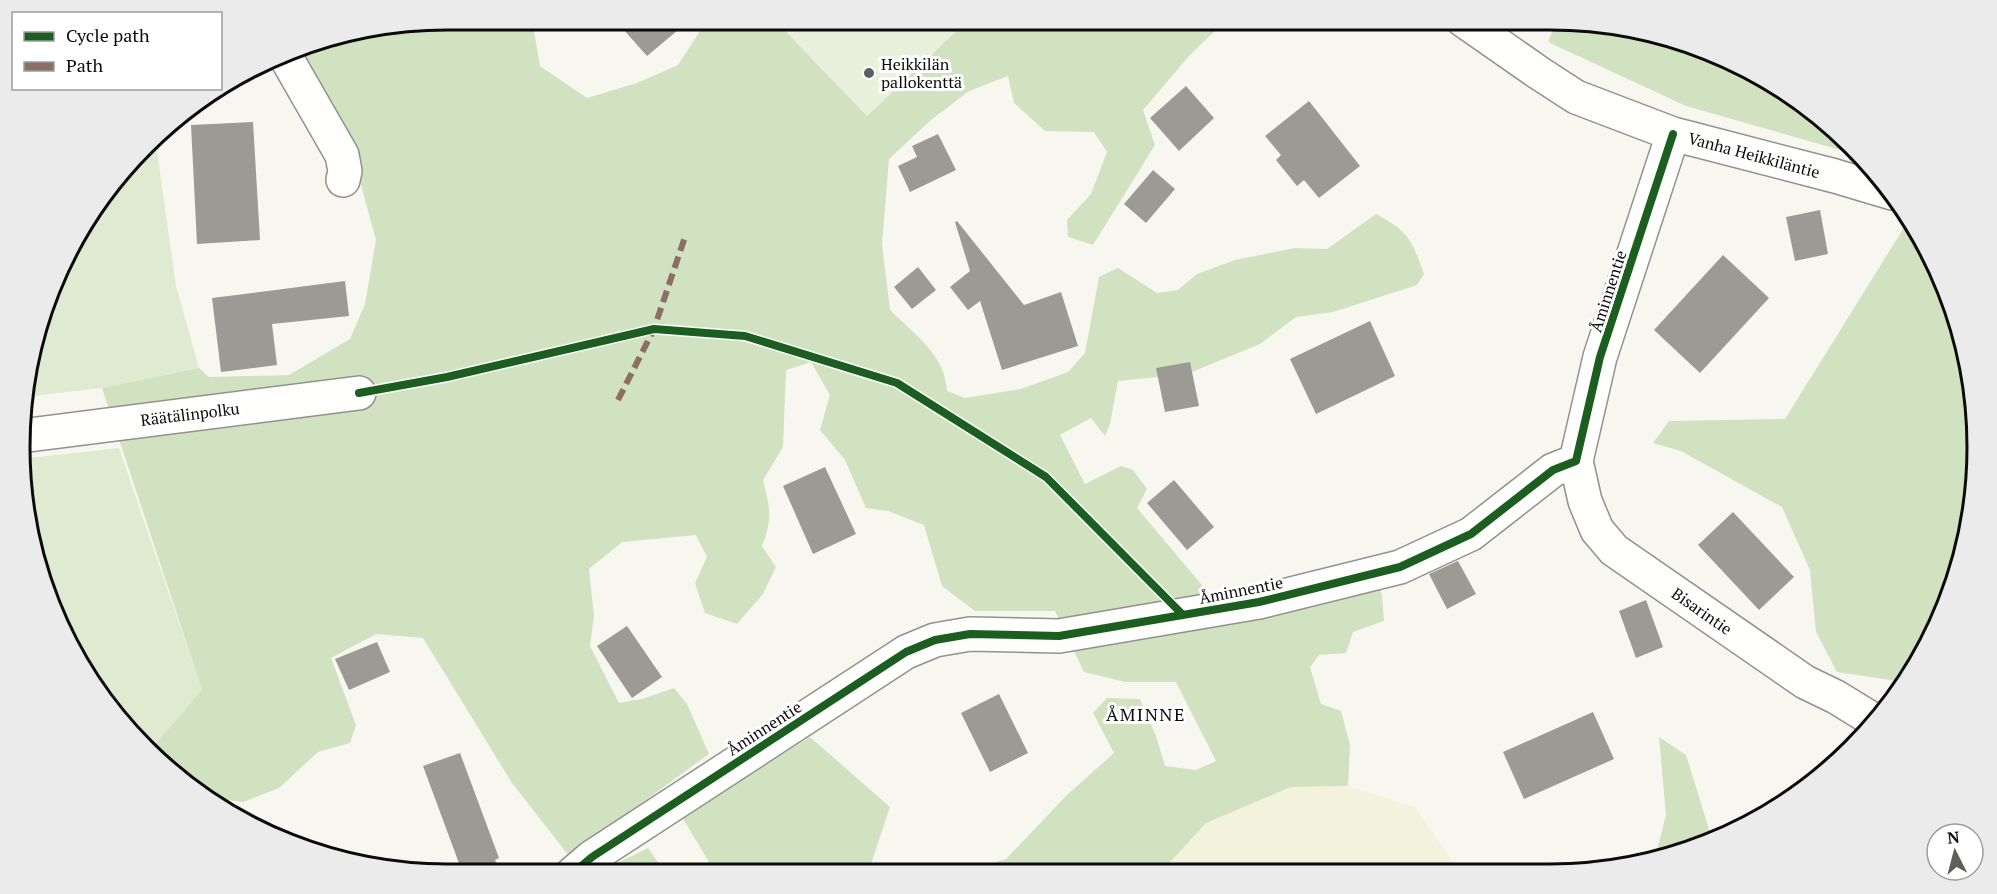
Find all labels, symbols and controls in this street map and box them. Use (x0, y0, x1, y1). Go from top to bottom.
legend (12, 12, 222, 90)
text: Cycle path (66, 23, 150, 47)
text: Path (66, 53, 103, 77)
place label: Heikkilän pallokenttä (881, 53, 962, 93)
marker: Heikkilän pallokenttä (862, 66, 876, 80)
street label: Vanha Heikkiläntie (1686, 127, 1822, 183)
street label: Åminnentie (1584, 247, 1632, 335)
street label: Räätälinpolku (139, 397, 241, 431)
street label: Åminnentie (1197, 571, 1285, 609)
street label: Bisarintie (1667, 582, 1737, 640)
street label: Åminnentie (722, 696, 806, 760)
district label: ÅMINNE (1106, 702, 1186, 726)
north arrow (1925, 822, 1985, 882)
text: N (1946, 826, 1961, 849)

